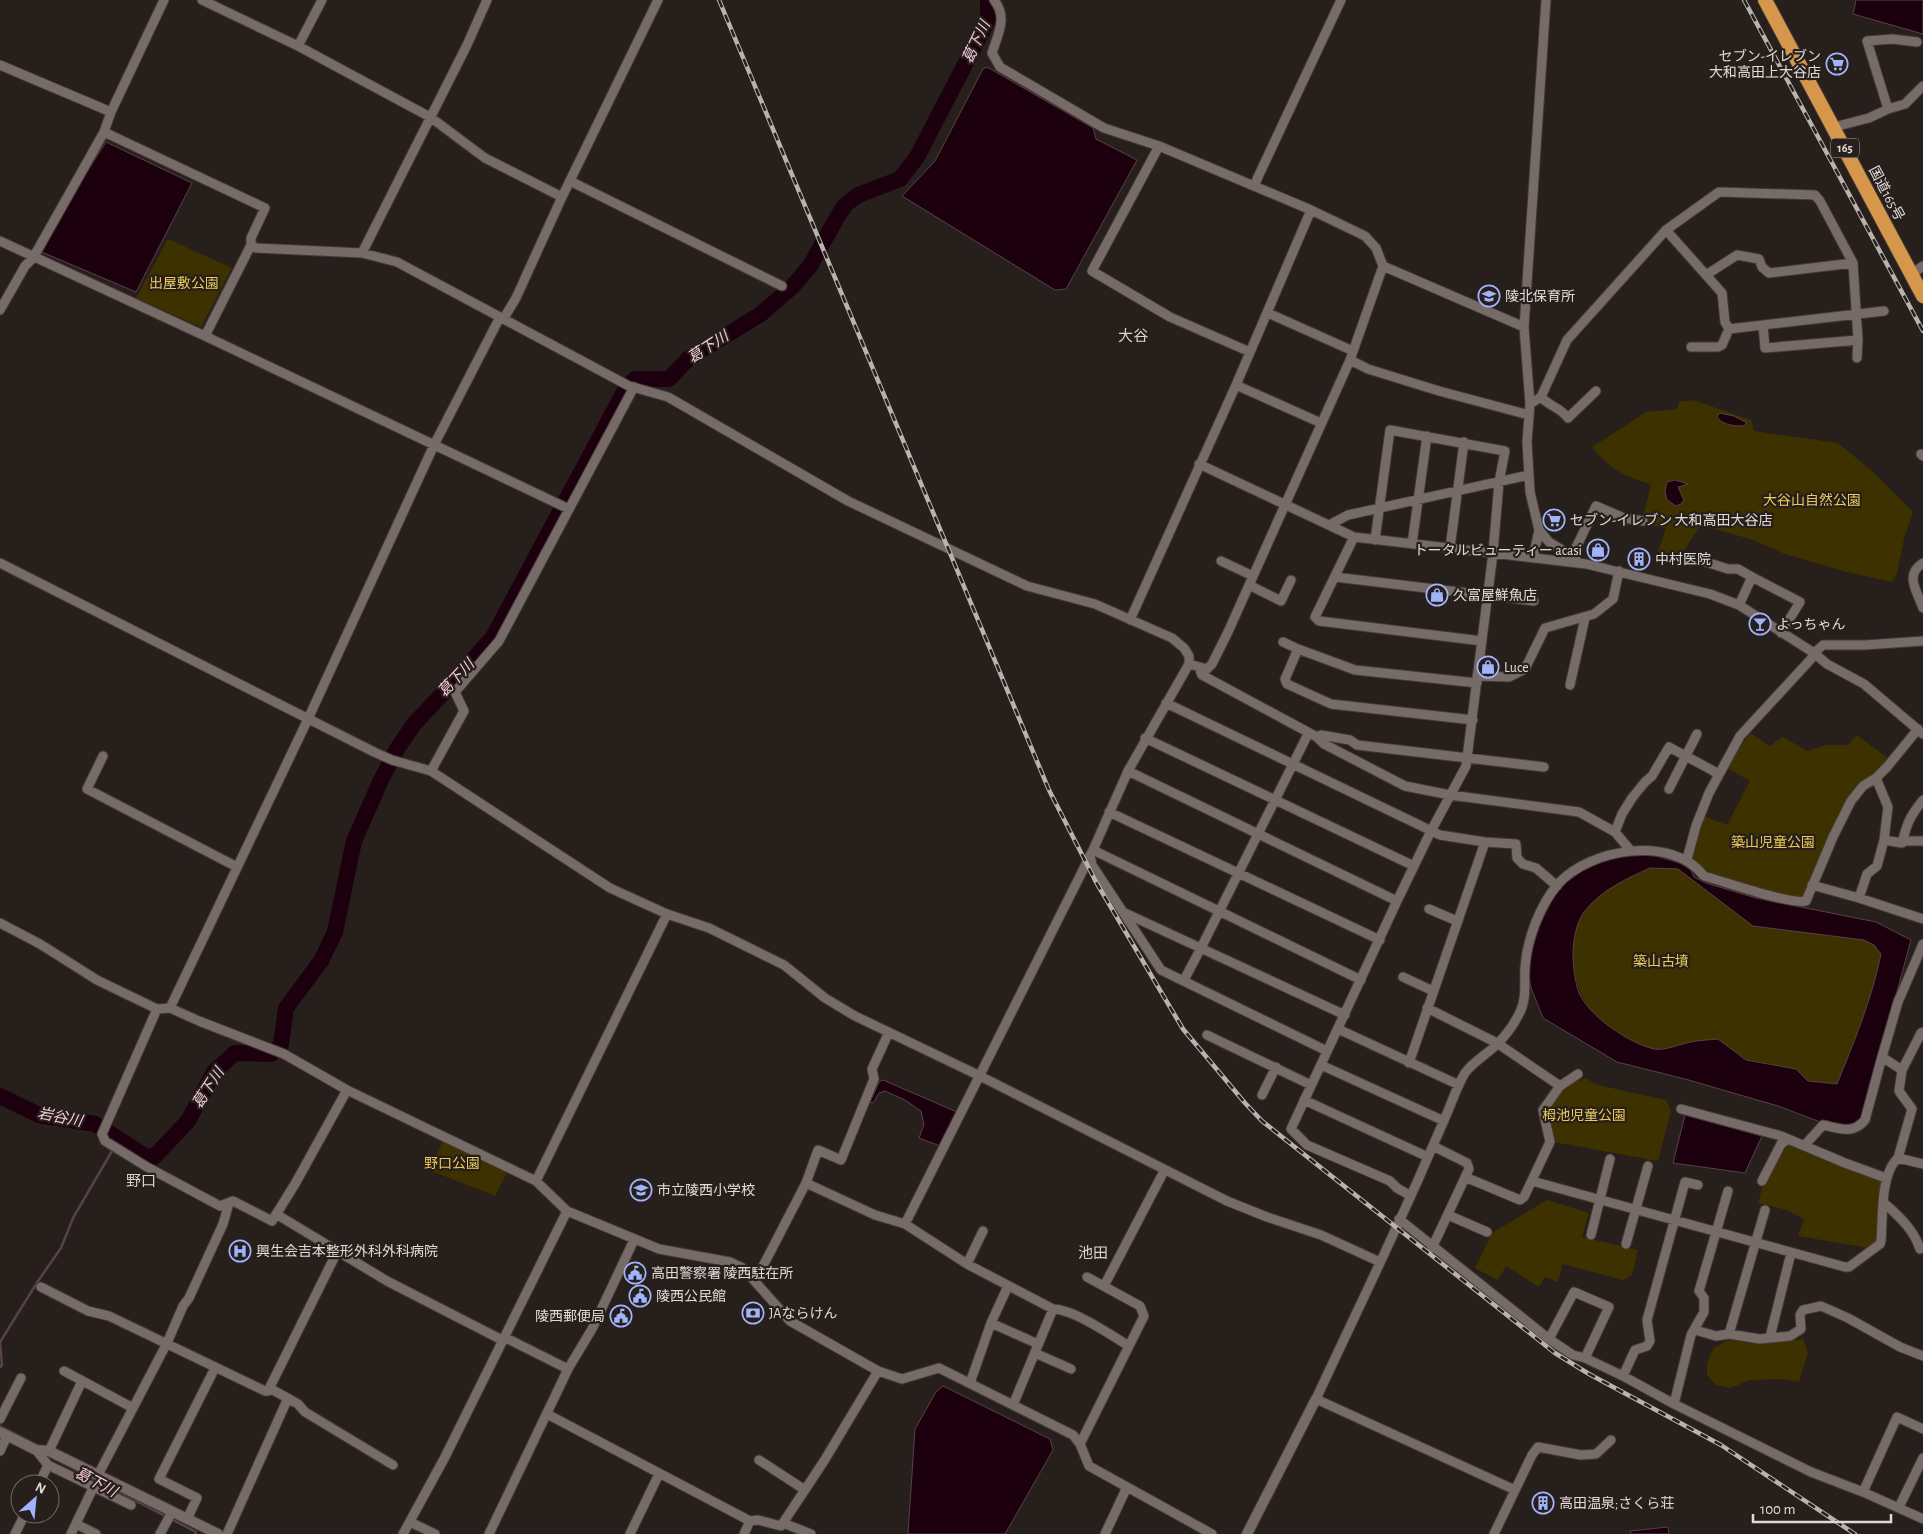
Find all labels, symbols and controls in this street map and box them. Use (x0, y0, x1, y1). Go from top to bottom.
water label: 葛下川 (959, 16, 994, 66)
place label: セブン-イレブン 大和高田上大谷店 (1709, 48, 1821, 80)
supermarket icon: セブン-イレブン 大和高田上大谷店 (1825, 52, 1849, 76)
road number: 165 (1831, 138, 1859, 158)
street label: 国道165号 (1866, 164, 1907, 223)
park label: 出屋敷公園 (149, 275, 219, 291)
school or university icon: 陵北保育所 (1477, 284, 1501, 308)
place label: 陵北保育所 (1505, 288, 1575, 304)
water label: 葛下川 (685, 327, 733, 366)
district label: 大谷 (1118, 328, 1148, 344)
park label: 大谷山自然公園 (1763, 492, 1861, 508)
supermarket icon: セブン-イレブン 大和高田大谷店 (1542, 508, 1566, 532)
place label: セブン-イレブン 大和高田大谷店 (1570, 512, 1773, 528)
shop icon: トータルビューティー acasi (1586, 538, 1610, 562)
place label: トータルビューティー acasi (1414, 543, 1582, 558)
building icon: 中村医院 (1627, 547, 1651, 571)
place label: 中村医院 (1655, 551, 1711, 567)
shop icon: 久富屋鮮魚店 (1425, 583, 1449, 607)
place label: 久富屋鮮魚店 (1453, 588, 1537, 603)
bar icon: よっちゃん (1748, 612, 1772, 636)
place label: よっちゃん (1776, 617, 1846, 632)
water label: 葛下川 (435, 655, 479, 700)
shop icon: Luce (1476, 655, 1500, 679)
place label: Luce (1504, 661, 1529, 675)
park label: 築山児童公園 (1731, 835, 1815, 850)
park label: 築山古墳 (1633, 954, 1689, 969)
water label: 葛下川 (189, 1063, 228, 1111)
water label: 岩谷川 (36, 1105, 86, 1130)
park label: 栂池児童公園 (1542, 1108, 1626, 1123)
park label: 野口公園 (424, 1156, 480, 1171)
district label: 野口 (126, 1173, 156, 1189)
school or university icon: 市立陵西小学校 (629, 1178, 653, 1202)
place label: 市立陵西小学校 (657, 1183, 755, 1198)
hospital icon: 興生会吉本整形外科外科病院 (228, 1239, 252, 1263)
place label: 興生会吉本整形外科外科病院 (256, 1243, 438, 1259)
district label: 池田 (1078, 1245, 1108, 1261)
public building icon: 高田警察署 陵西駐在所 (623, 1261, 647, 1285)
place label: 高田警察署 陵西駐在所 (651, 1266, 793, 1281)
public building icon: 陵西公民館 (628, 1284, 652, 1308)
place label: 陵西公民館 (656, 1289, 726, 1304)
bank icon: JAならけん (741, 1301, 765, 1325)
public building icon: 陵西郵便局 (609, 1304, 633, 1328)
place label: JAならけん (769, 1306, 837, 1321)
place label: 陵西郵便局 (535, 1309, 605, 1324)
water label: 葛下川 (72, 1464, 121, 1501)
north arrow (10, 1474, 60, 1524)
text: N (33, 1480, 48, 1497)
building icon: 高田温泉;さくら荘 (1531, 1491, 1555, 1515)
scale bar (1753, 1492, 1890, 1524)
place label: 高田温泉;さくら荘 (1559, 1495, 1674, 1511)
text: 100 m (1760, 1502, 1795, 1517)

